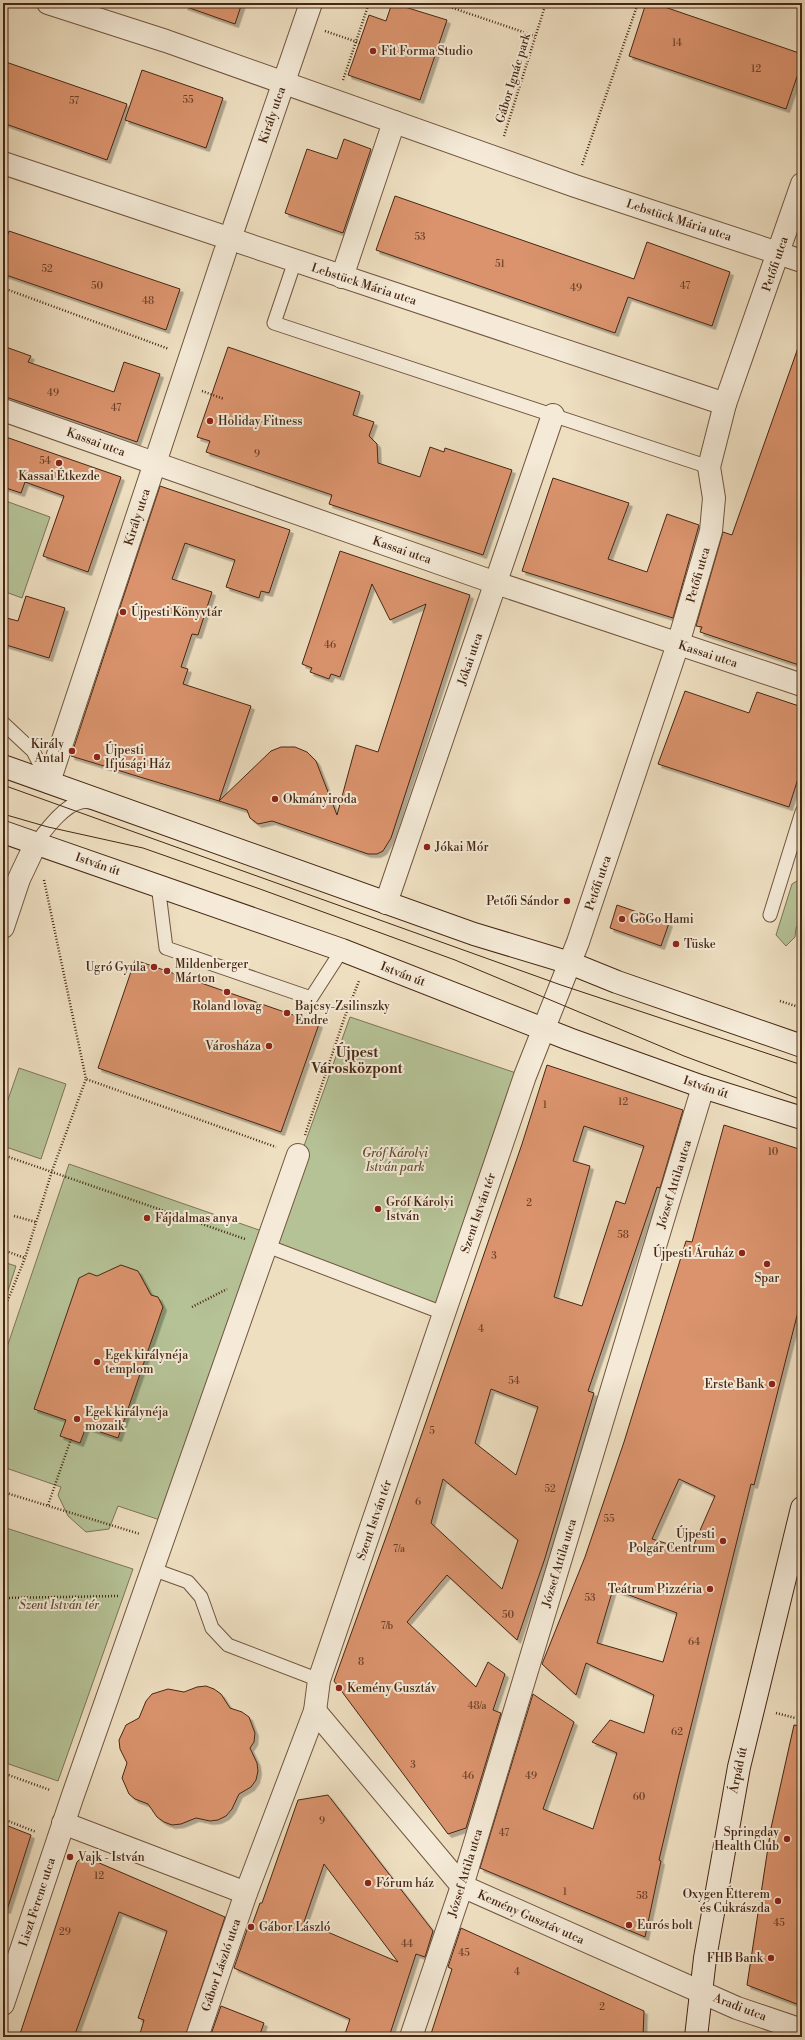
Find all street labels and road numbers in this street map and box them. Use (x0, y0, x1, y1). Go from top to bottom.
street label: Gábor Ignác park (493, 31, 534, 125)
street label: Király utca (256, 84, 289, 145)
street label: Lebstück Mária utca (624, 196, 734, 245)
street label: Petőfi utca (759, 234, 792, 294)
street label: Lebstück Mária utca (309, 260, 419, 309)
street label: Kassai utca (64, 425, 128, 460)
street label: Király utca (121, 486, 154, 547)
street label: Kassai utca (370, 533, 434, 568)
street label: Petőfi utca (683, 545, 714, 605)
street label: Jókai utca (454, 630, 487, 688)
street label: Kassai utca (676, 638, 740, 671)
street label: István út (73, 850, 123, 879)
street label: Petőfi utca (582, 853, 615, 913)
street label: István út (378, 959, 428, 990)
street label: István út (681, 1073, 731, 1102)
street label: József Attila utca (654, 1137, 695, 1231)
street label: Szent István tér (458, 1171, 499, 1255)
street label: Szent István tér (354, 1478, 395, 1562)
street label: József Attila utca (539, 1516, 580, 1610)
street label: Árpád út (724, 1744, 751, 1796)
street label: József Attila utca (445, 1826, 486, 1920)
street label: Liszt Ferenc utca (16, 1855, 59, 1949)
street label: Kemény Gusztáv utca (475, 1887, 587, 1948)
street label: Gábor László utca (199, 1916, 245, 2013)
street label: Aradi utca (710, 1990, 769, 2025)

